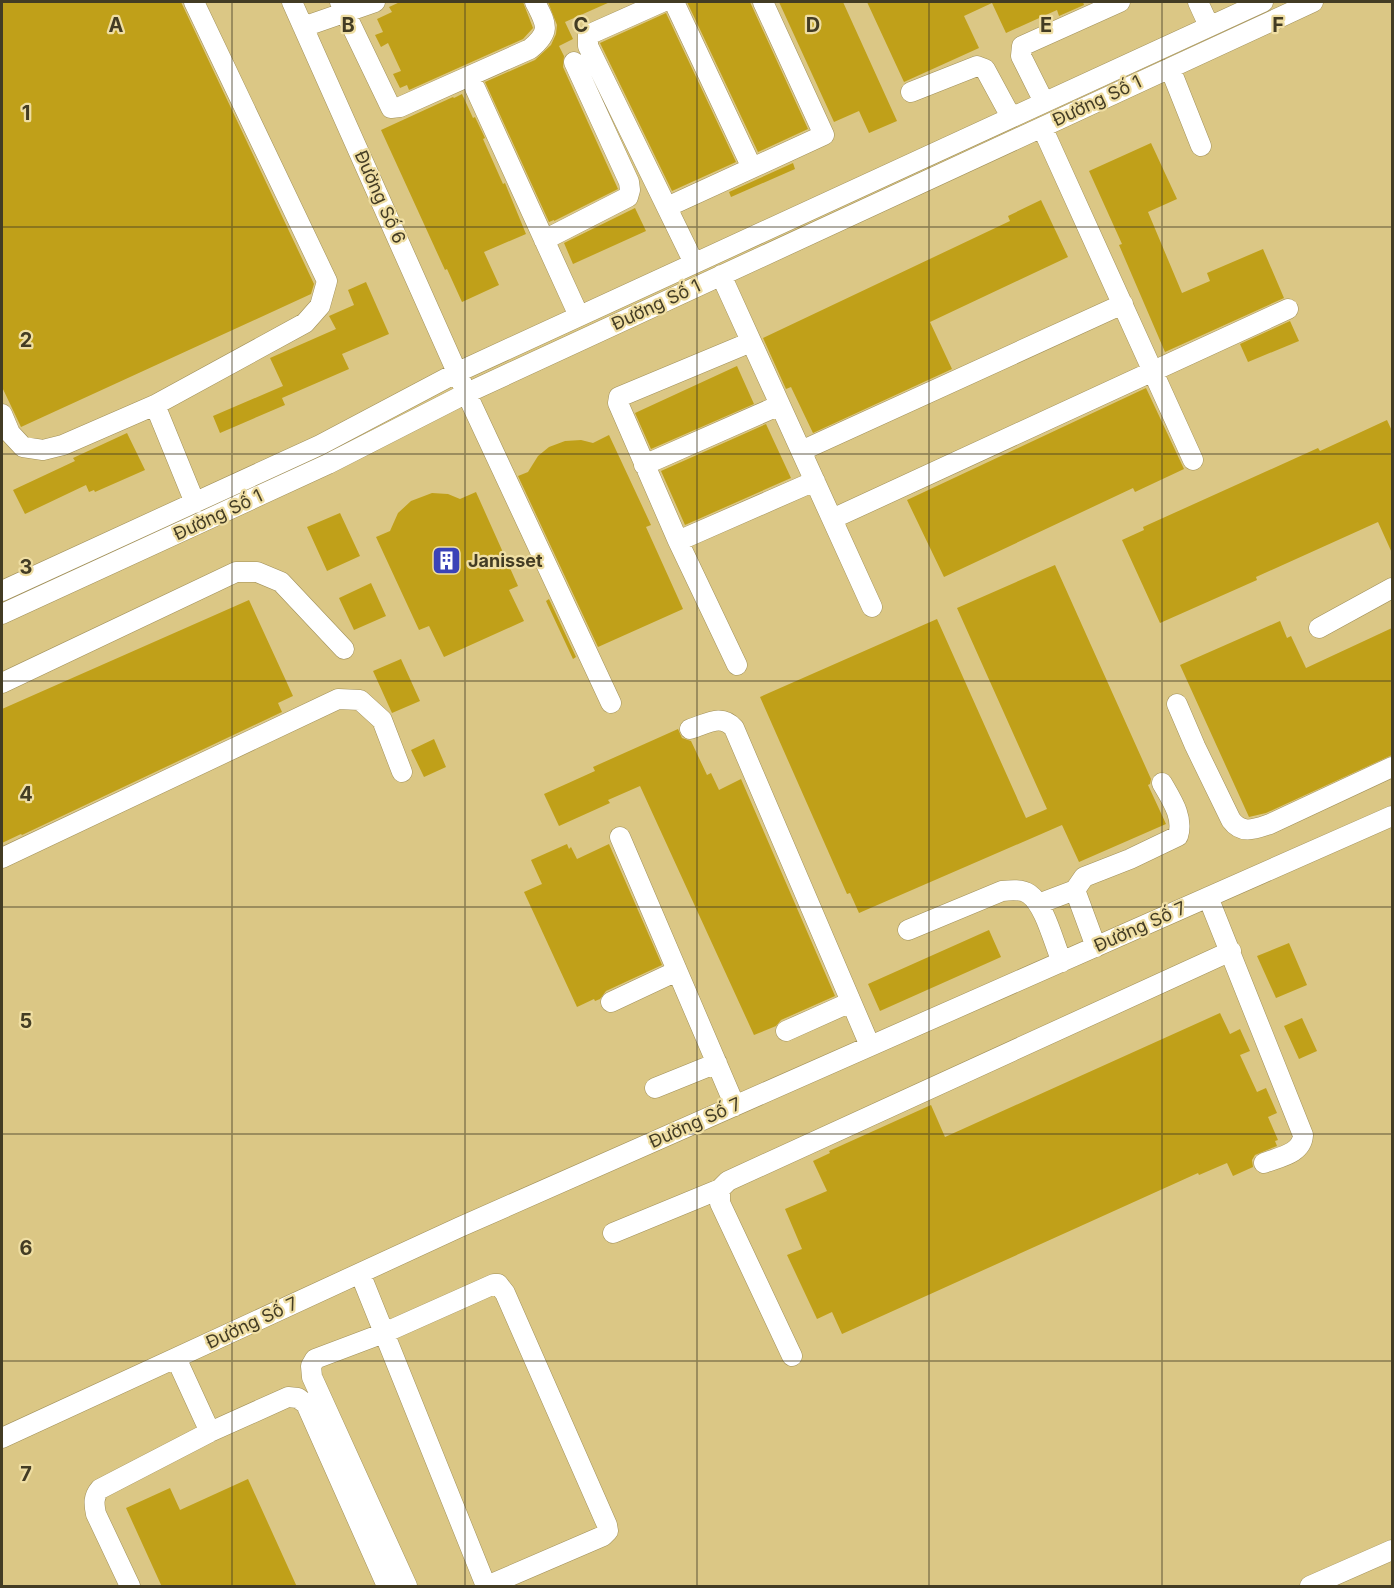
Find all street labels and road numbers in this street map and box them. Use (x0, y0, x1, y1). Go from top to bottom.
street label: Đường Số 1 (1049, 71, 1145, 130)
street label: Đường Số 6 (351, 147, 410, 247)
street label: Đường Số 1 (608, 275, 704, 334)
street label: Đường Số 1 (170, 485, 266, 544)
street label: Đường Số 7 (1090, 897, 1189, 956)
street label: Đường Số 7 (645, 1093, 744, 1152)
street label: Đường Số 7 (203, 1292, 301, 1353)

